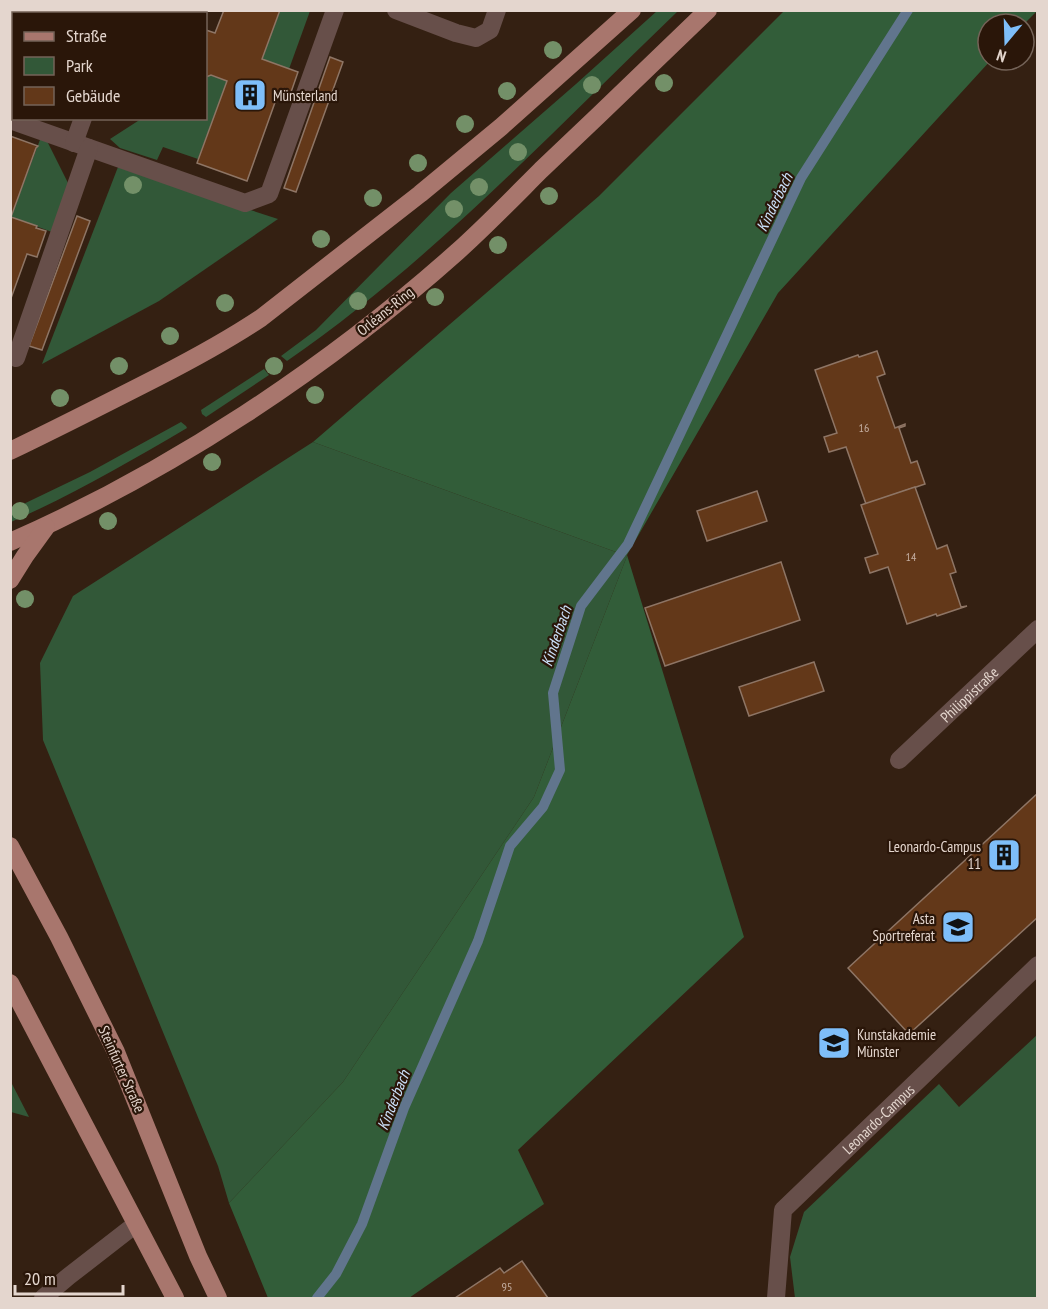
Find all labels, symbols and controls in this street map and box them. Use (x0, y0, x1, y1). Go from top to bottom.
legend (12, 12, 207, 120)
north arrow (976, 12, 1036, 72)
text: Straße (66, 24, 107, 47)
text: N (994, 45, 1008, 67)
text: Park (66, 54, 93, 77)
building icon: Münsterland (232, 77, 268, 113)
text: Gebäude (66, 84, 120, 107)
place label: Münsterland (273, 86, 338, 105)
water label: Kinderbach (751, 169, 797, 234)
street label: Orléans-Ring (353, 282, 417, 340)
house number: 16 (859, 420, 869, 435)
house number: 14 (906, 549, 917, 564)
water label: Kinderbach (536, 602, 576, 669)
street label: Philippistraße (936, 662, 1002, 726)
place label: Leonardo-Campus 11 (888, 837, 981, 873)
building icon: Leonardo-Campus 11 (986, 837, 1022, 873)
place label: Asta Sportreferat (873, 909, 935, 945)
school or university icon: Asta Sportreferat (940, 909, 976, 945)
street label: Steinfurter Straße (94, 1023, 150, 1115)
school or university icon: Kunstakademie Münster (816, 1025, 852, 1061)
place label: Kunstakademie Münster (857, 1025, 936, 1061)
water label: Kinderbach (372, 1066, 414, 1133)
street label: Leonardo-Campus (838, 1080, 918, 1158)
scale bar (15, 1258, 123, 1296)
text: 20 m (24, 1267, 56, 1290)
house number: 95 (502, 1279, 512, 1294)

